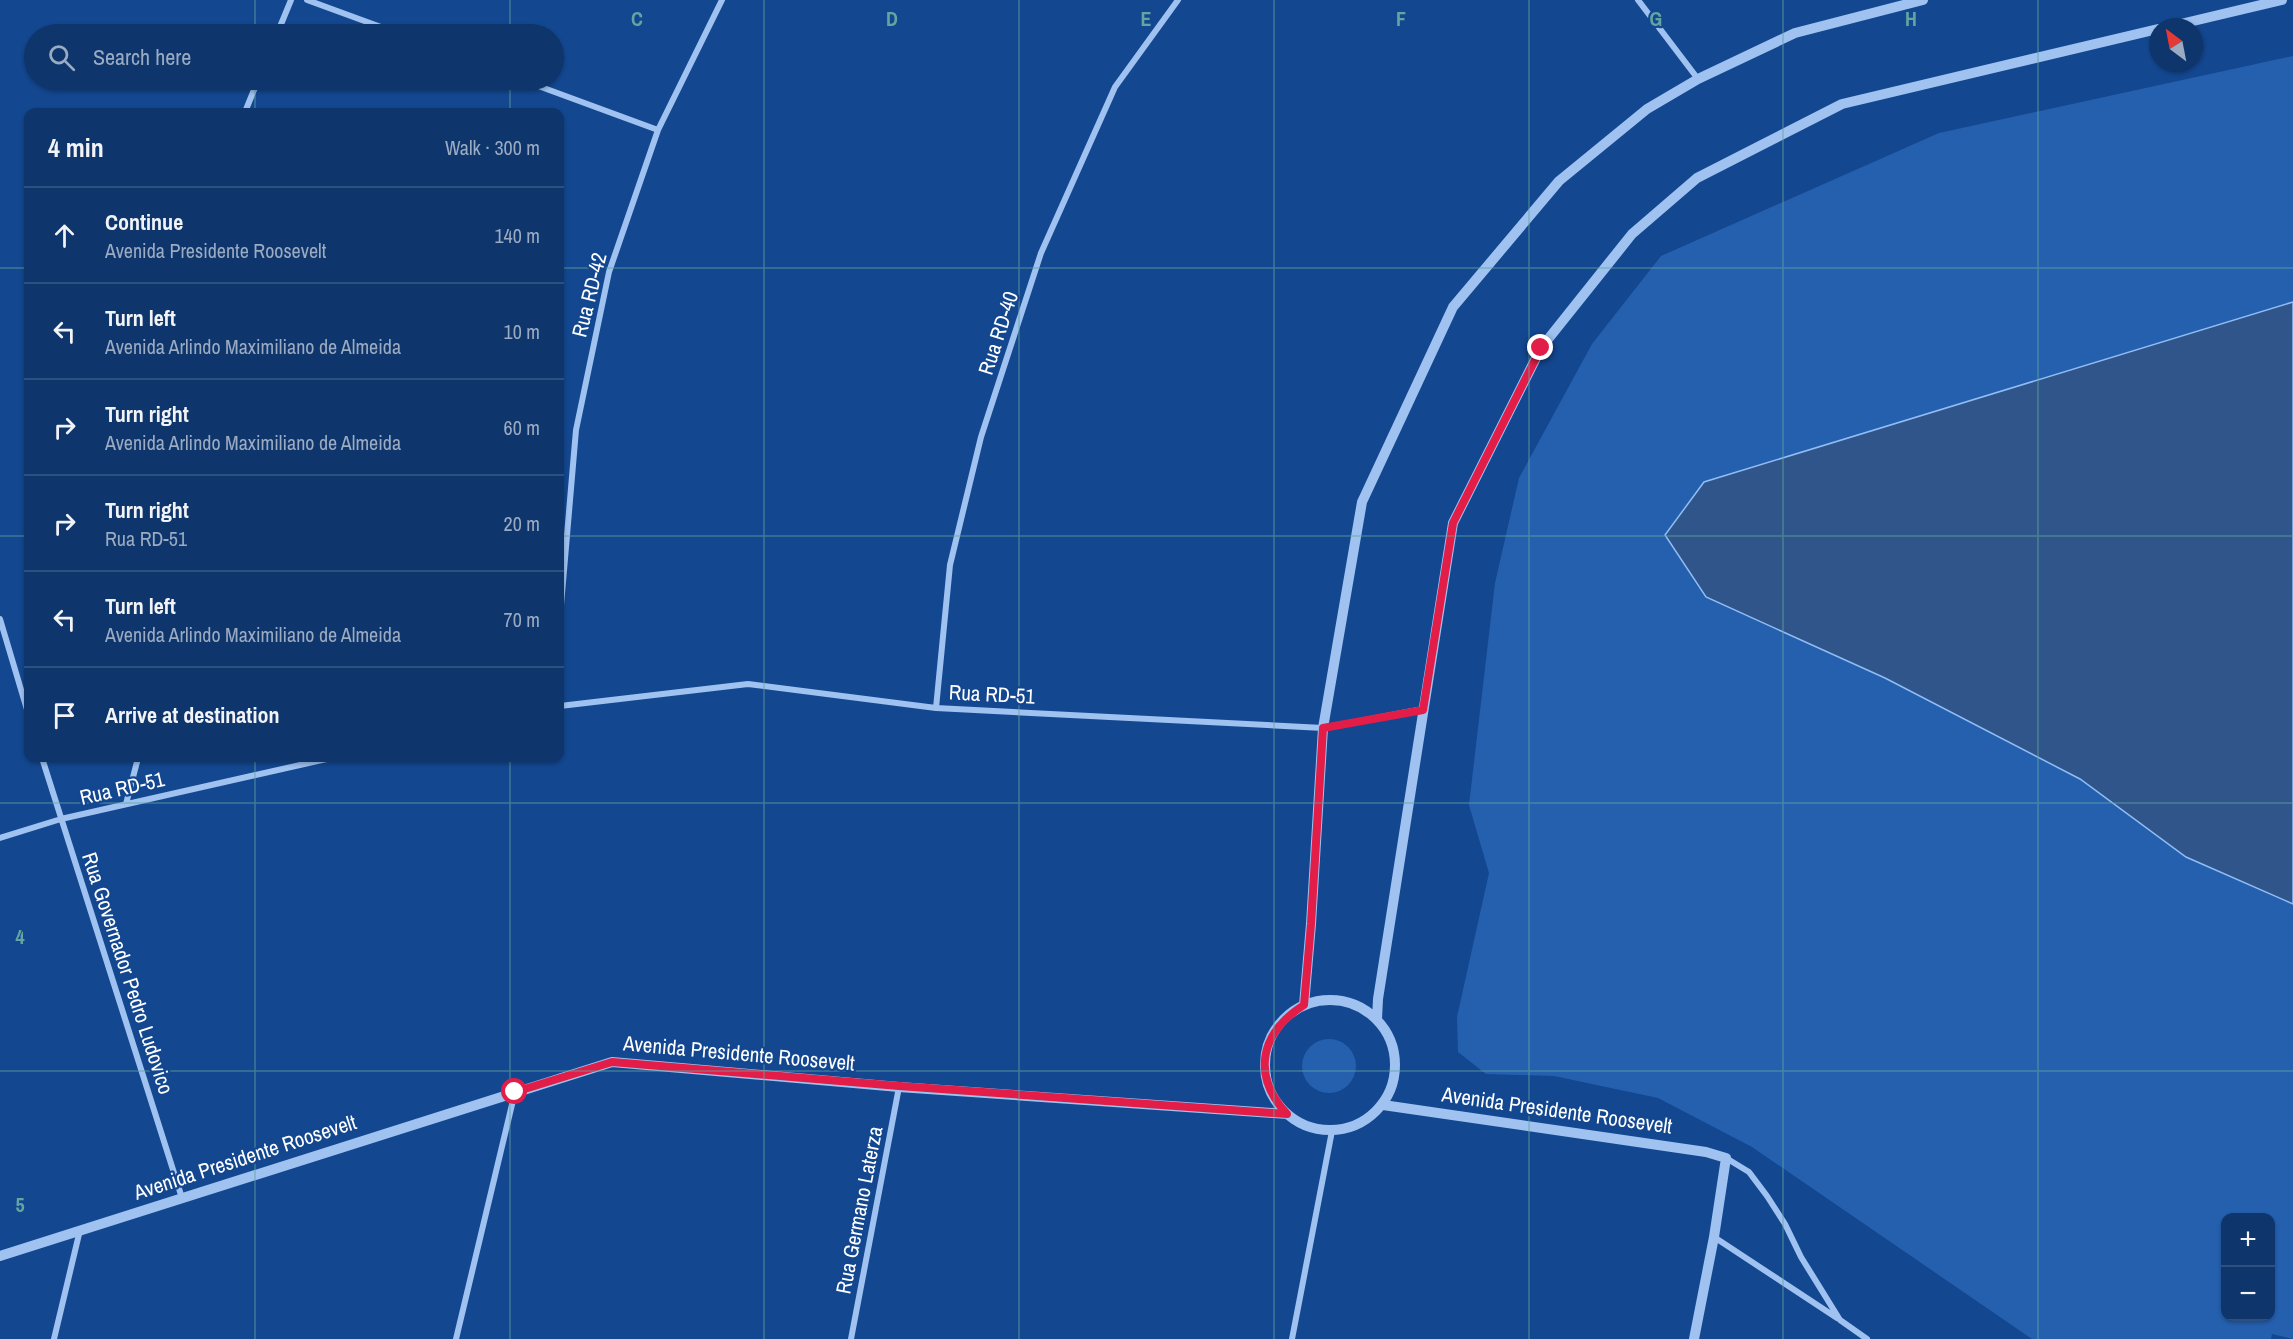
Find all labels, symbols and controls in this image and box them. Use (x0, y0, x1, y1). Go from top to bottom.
text: C (631, 5, 643, 32)
text: D (886, 5, 898, 32)
text: E (1141, 5, 1152, 32)
text: F (1396, 5, 1406, 32)
text: G (1650, 5, 1662, 32)
text: H (1905, 5, 1917, 32)
north arrow (2149, 18, 2203, 72)
search box (24, 24, 564, 90)
icon: search (45, 41, 78, 74)
text: Search here (93, 42, 191, 72)
text: 4 min (48, 130, 104, 165)
text: Walk · 300 m (445, 134, 540, 161)
text: Continue (105, 207, 183, 237)
icon: ahead (48, 219, 81, 252)
text: 140 m (494, 222, 540, 249)
text: Avenida Presidente Roosevelt (105, 237, 326, 264)
street label: Rua RD-42 (565, 250, 613, 340)
street label: Rua RD-40 (971, 288, 1025, 378)
text: Turn left (105, 303, 176, 333)
icon: left (48, 315, 81, 348)
text: 10 m (504, 318, 540, 345)
text: Avenida Arlindo Maximiliano de Almeida (105, 333, 401, 360)
route end (1527, 334, 1553, 360)
text: Turn right (105, 399, 189, 429)
icon: right (48, 411, 81, 444)
text: 60 m (504, 414, 540, 441)
text: Avenida Arlindo Maximiliano de Almeida (105, 429, 401, 456)
text: Turn right (105, 495, 189, 525)
icon: right (48, 507, 81, 540)
text: 20 m (504, 510, 540, 537)
text: Rua RD-51 (105, 525, 187, 552)
text: Turn left (105, 591, 176, 621)
icon: left (48, 603, 81, 636)
text: 70 m (504, 606, 540, 633)
text: Avenida Arlindo Maximiliano de Almeida (105, 621, 401, 648)
street label: Rua RD-51 (948, 677, 1036, 711)
icon: arrive (48, 699, 81, 732)
text: Arrive at destination (105, 700, 279, 730)
street label: Rua RD-51 (77, 764, 168, 812)
street label: Rua Governador Pedro Ludovico (75, 848, 181, 1098)
text: 4 (15, 923, 25, 950)
street label: Avenida Presidente Roosevelt (621, 1028, 856, 1078)
route start (501, 1078, 527, 1104)
street label: Avenida Presidente Roosevelt (1439, 1079, 1674, 1141)
street label: Avenida Presidente Roosevelt (129, 1107, 360, 1207)
street label: Rua Germano Laterza (829, 1123, 890, 1296)
text: 5 (15, 1191, 25, 1218)
map controls (2221, 1213, 2275, 1321)
button: + (2221, 1213, 2275, 1267)
button: − (2221, 1267, 2275, 1321)

